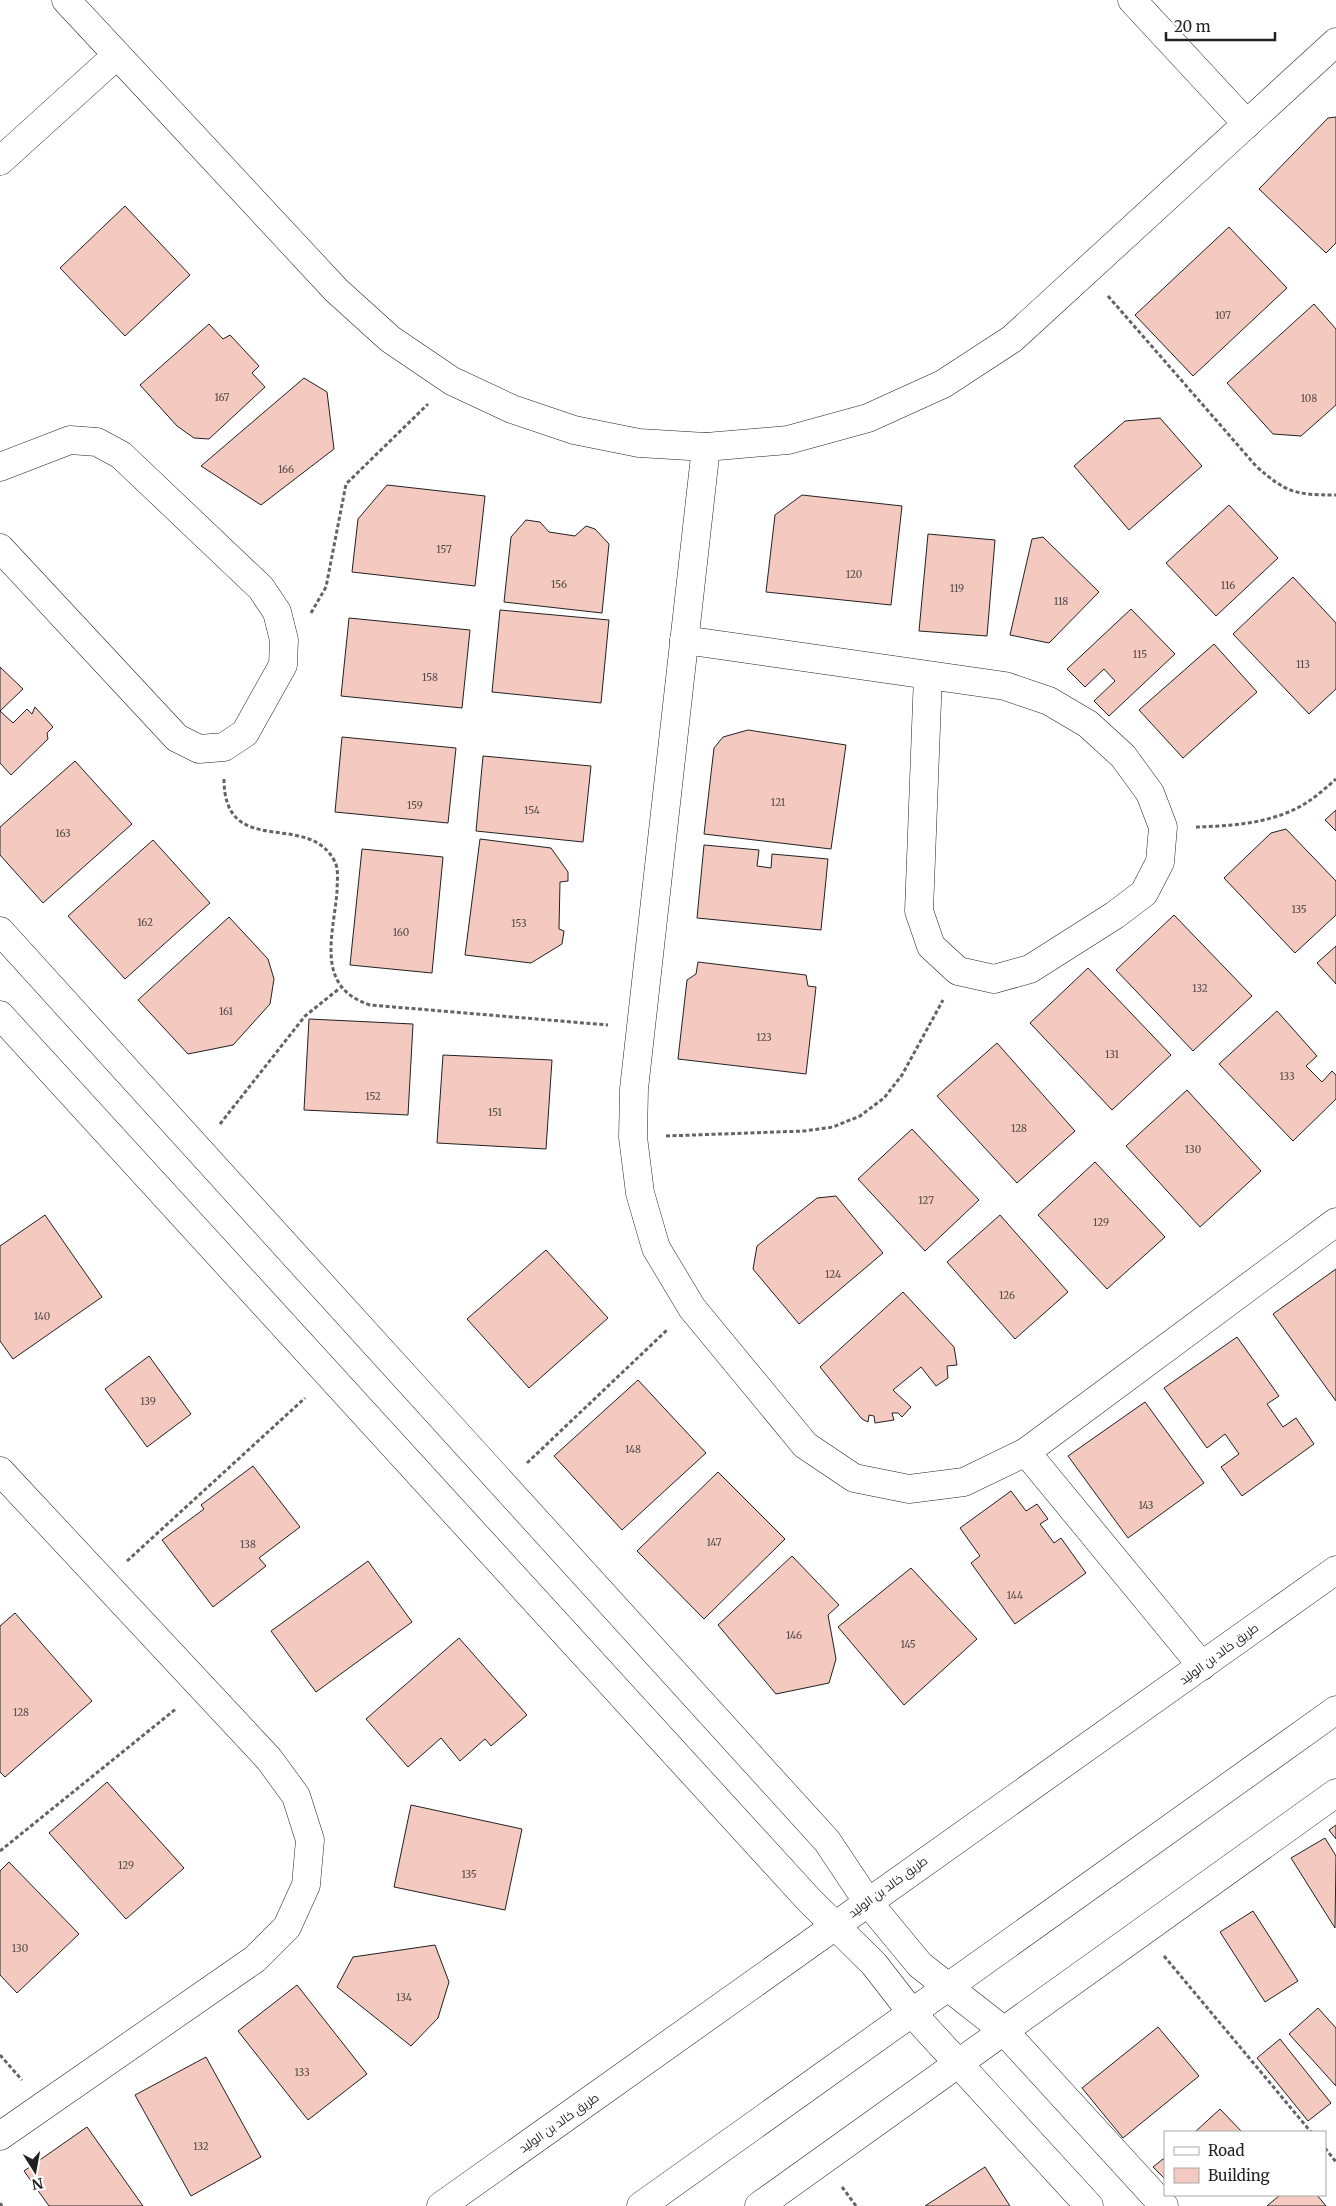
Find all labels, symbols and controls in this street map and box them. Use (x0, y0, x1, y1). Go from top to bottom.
scale bar (1166, 10, 1275, 42)
text: 20 m (1174, 17, 1211, 36)
house number: 107 (1215, 309, 1231, 322)
house number: 167 (214, 391, 230, 404)
house number: 108 (1301, 392, 1317, 405)
house number: 166 (278, 463, 294, 476)
house number: 157 (436, 543, 452, 556)
house number: 120 (846, 568, 862, 581)
house number: 156 (551, 578, 567, 591)
house number: 116 (1221, 579, 1235, 592)
house number: 119 (950, 582, 964, 595)
house number: 118 (1054, 595, 1068, 608)
house number: 115 (1133, 648, 1147, 661)
house number: 113 (1296, 658, 1310, 671)
house number: 158 (422, 671, 438, 684)
house number: 121 (771, 796, 786, 809)
house number: 159 (407, 799, 423, 812)
house number: 154 (524, 804, 540, 817)
house number: 163 (55, 827, 71, 840)
house number: 135 (1291, 903, 1307, 916)
house number: 162 (137, 916, 153, 929)
house number: 153 (511, 917, 527, 930)
house number: 160 (393, 926, 409, 939)
house number: 132 (1192, 982, 1208, 995)
house number: 161 (219, 1005, 233, 1018)
house number: 123 (756, 1031, 772, 1044)
house number: 131 (1105, 1048, 1119, 1061)
house number: 133 (1279, 1070, 1295, 1083)
house number: 152 (365, 1090, 381, 1103)
house number: 151 (488, 1106, 502, 1119)
house number: 128 (1011, 1122, 1027, 1135)
house number: 130 (1185, 1143, 1201, 1156)
house number: 127 (918, 1194, 934, 1207)
house number: 129 (1093, 1216, 1109, 1229)
house number: 124 (825, 1268, 841, 1281)
house number: 126 (999, 1289, 1015, 1302)
house number: 140 (34, 1310, 50, 1323)
house number: 139 (140, 1395, 156, 1408)
house number: 148 (625, 1443, 641, 1456)
house number: 143 (1139, 1499, 1154, 1512)
house number: 147 (707, 1536, 722, 1549)
house number: 138 (240, 1538, 256, 1551)
house number: 144 (1007, 1589, 1023, 1602)
street label: طريق خالد بن الوليد (1176, 1620, 1261, 1687)
house number: 146 (786, 1629, 802, 1642)
house number: 145 (900, 1638, 916, 1651)
house number: 128 (13, 1706, 29, 1719)
street label: طريق خالد بن الوليد (845, 1853, 930, 1920)
house number: 129 (118, 1859, 134, 1872)
house number: 135 (461, 1868, 477, 1881)
house number: 130 (12, 1942, 28, 1955)
house number: 134 (396, 1991, 412, 2004)
house number: 133 (294, 2066, 310, 2079)
street label: طريق خالد بن الوليد (516, 2089, 602, 2156)
legend (1164, 2131, 1326, 2196)
house number: 132 (193, 2140, 209, 2153)
text: Road (1208, 2141, 1244, 2160)
north arrow (10, 2146, 60, 2196)
text: Building (1208, 2166, 1270, 2185)
text: N (30, 2174, 45, 2194)

